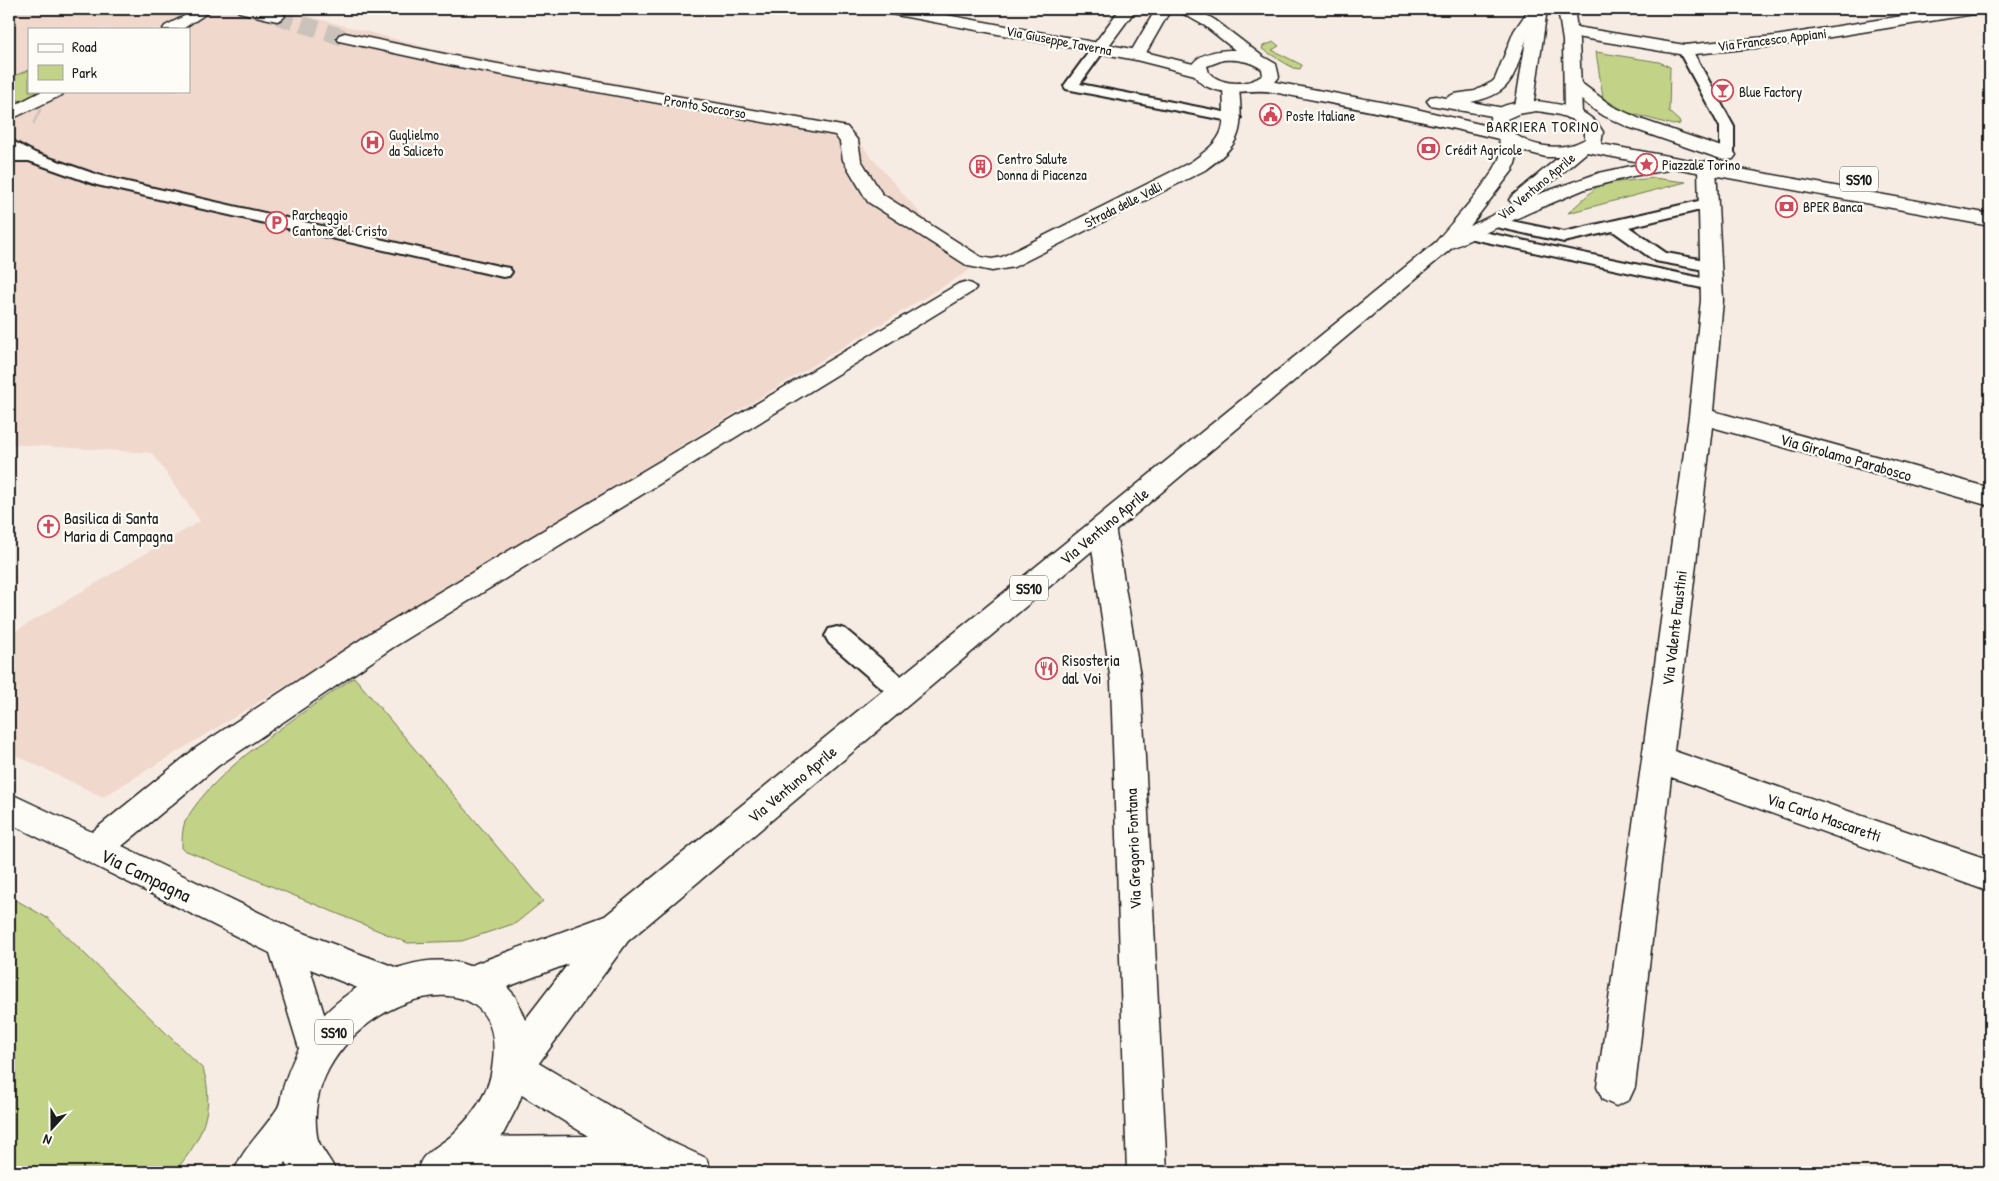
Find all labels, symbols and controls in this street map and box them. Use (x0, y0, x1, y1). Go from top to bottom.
street label: Via Giuseppe Taverna (1004, 20, 1114, 61)
street label: Via Francesco Appiani (1716, 23, 1828, 56)
legend (28, 28, 190, 92)
text: Road (72, 36, 97, 57)
text: Park (72, 62, 97, 83)
bar icon: Blue Factory (1711, 79, 1735, 103)
place label: Blue Factory (1739, 82, 1802, 102)
street label: Pronto Soccorso (663, 89, 748, 123)
public building icon: Poste Italiane (1258, 103, 1282, 127)
place label: Poste Italiane (1286, 106, 1356, 125)
district label: BARRIERA TORINO (1486, 116, 1600, 137)
place label: Guglielmo da Saliceto (389, 125, 444, 160)
hospital icon: Guglielmo da Saliceto (361, 130, 385, 154)
bank icon: Crédit Agricole (1417, 137, 1441, 161)
place label: Crédit Agricole (1445, 140, 1523, 160)
street label: Via Ventuno Aprile (1493, 148, 1580, 225)
place label: Centro Salute Donna di Piacenza (997, 149, 1087, 184)
place icon: Piazzale Torino (1634, 152, 1658, 176)
building icon: Centro Salute Donna di Piacenza (969, 154, 993, 178)
place label: Piazzale Torino (1662, 155, 1740, 174)
road number: SS10 (1840, 166, 1878, 192)
street label: Strada delle Valli (1081, 176, 1165, 232)
bank icon: BPER Banca (1775, 194, 1799, 218)
place label: BPER Banca (1803, 197, 1863, 216)
place label: Parcheggio Cantone del Cristo (292, 205, 387, 240)
parking icon: Parcheggio Cantone del Cristo (264, 210, 288, 234)
street label: Via Girolamo Parabosco (1778, 428, 1915, 486)
street label: Via Ventuno Aprile (1055, 482, 1153, 570)
place label: Basilica di Santa Maria di Campagna (64, 507, 173, 547)
church icon: Basilica di Santa Maria di Campagna (36, 515, 60, 539)
street label: Via Valente Faustini (1656, 569, 1692, 687)
road number: SS10 (1010, 576, 1048, 600)
place label: Risosteria dal Voi (1062, 649, 1120, 689)
restaurant icon: Risosteria dal Voi (1034, 657, 1058, 681)
street label: Via Ventuno Aprile (743, 740, 841, 828)
street label: Via Carlo Mascaretti (1764, 787, 1884, 847)
street label: Via Gregorio Fontana (1120, 788, 1146, 910)
street label: Via Campagna (96, 842, 196, 908)
road number: SS10 (315, 1020, 353, 1044)
north arrow (28, 1104, 78, 1154)
text: N (40, 1130, 54, 1151)

